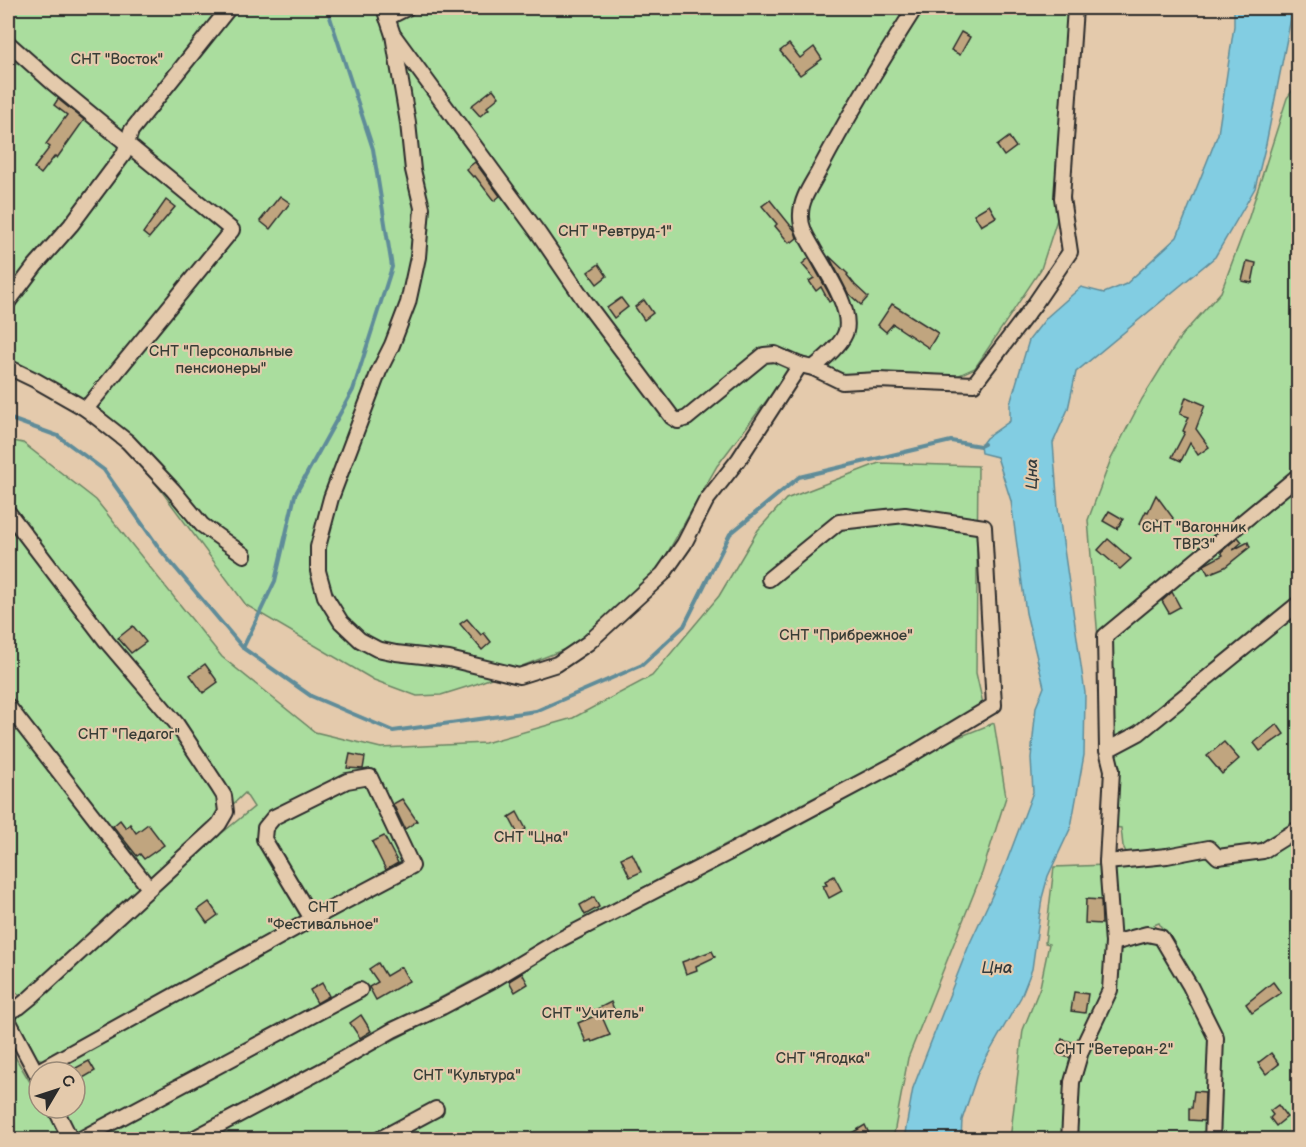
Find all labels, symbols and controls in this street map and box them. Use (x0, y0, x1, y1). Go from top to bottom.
park label: СНТ "Восток" (71, 50, 163, 69)
park label: СНТ "Ревтруд-1" (558, 222, 672, 241)
park label: СНТ "Персональные пенсионеры" (149, 342, 293, 378)
water label: Цна (1023, 458, 1042, 490)
park label: СНТ "Вагонник ТВРЗ" (1142, 518, 1246, 554)
park label: СНТ "Прибрежное" (779, 626, 913, 645)
park label: СНТ "Педагог" (78, 725, 180, 744)
park label: СНТ "Цна" (494, 828, 568, 847)
park label: СНТ "Фестивальное" (267, 898, 379, 934)
water label: Цна (982, 959, 1012, 978)
park label: СНТ "Учитель" (542, 1004, 644, 1023)
park label: СНТ "Ветеран-2" (1055, 1040, 1173, 1059)
park label: СНТ "Ягодка" (776, 1049, 870, 1068)
north arrow (27, 1060, 87, 1120)
park label: СНТ "Культура" (413, 1066, 521, 1085)
text: С (57, 1071, 78, 1092)

